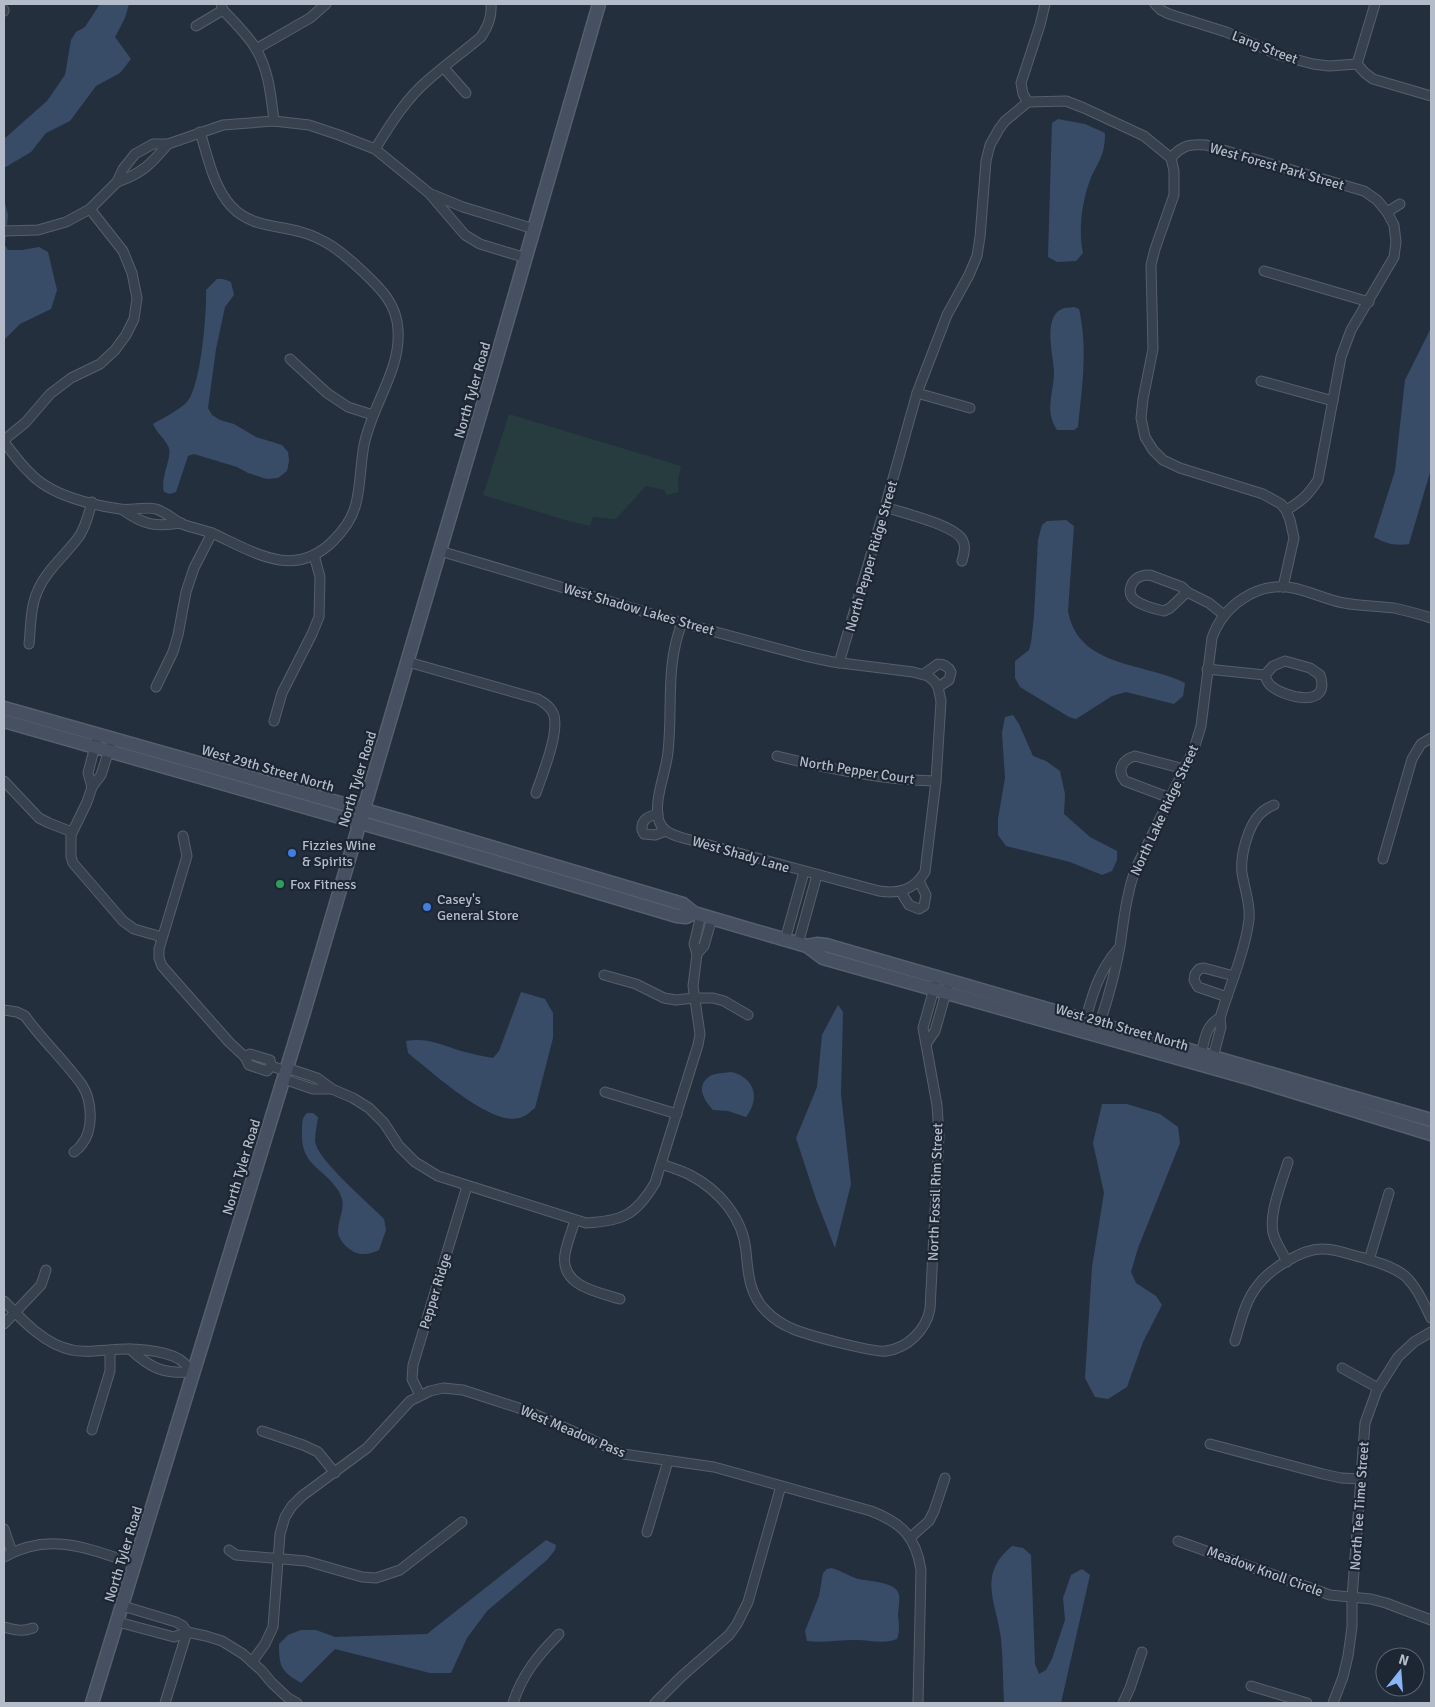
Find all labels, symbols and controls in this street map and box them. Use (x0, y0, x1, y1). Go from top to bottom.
street label: Lang Street (1230, 27, 1300, 68)
street label: West Forest Park Street (1208, 139, 1346, 194)
street label: North Tyler Road (451, 340, 494, 440)
street label: North Pepper Ridge Street (842, 479, 901, 633)
street label: West Shadow Lakes Street (561, 580, 716, 639)
street label: North Tyler Road (335, 729, 380, 829)
street label: West 29th Street North (199, 741, 336, 796)
street label: North Lake Ridge Street (1127, 742, 1202, 878)
street label: North Pepper Court (798, 753, 916, 788)
street label: West Shady Lane (690, 832, 792, 877)
place label: Fizzies Wine & Spirits (302, 837, 376, 870)
marker: Fizzies Wine & Spirits (286, 847, 298, 859)
place label: Fox Fitness (290, 876, 356, 893)
marker: Fox Fitness (274, 878, 286, 890)
place label: Casey's General Store (437, 891, 519, 924)
marker: Casey's General Store (421, 901, 433, 913)
street label: West 29th Street North (1053, 1000, 1190, 1055)
street label: North Tyler Road (219, 1117, 264, 1217)
street label: North Fossil Rim Street (925, 1123, 946, 1261)
street label: Pepper Ridge (416, 1251, 455, 1331)
street label: West Meadow Pass (518, 1402, 628, 1461)
street label: North Tee Time Street (1347, 1441, 1372, 1571)
street label: North Tyler Road (101, 1504, 146, 1604)
street label: Meadow Knoll Circle (1204, 1543, 1325, 1600)
north arrow (1375, 1647, 1425, 1697)
text: N (1397, 1650, 1411, 1670)

